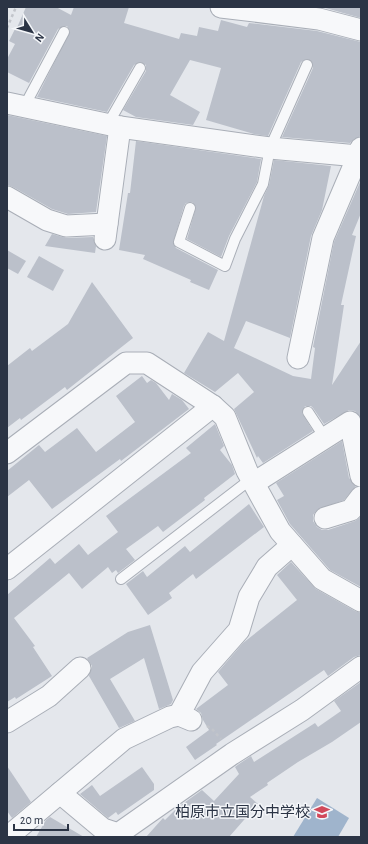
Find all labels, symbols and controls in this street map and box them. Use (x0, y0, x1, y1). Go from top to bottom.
north arrow (12, 12, 52, 52)
text: N (33, 31, 46, 44)
school or university icon: 柏原市立国分中学校 (313, 803, 331, 821)
place label: 柏原市立国分中学校 (175, 804, 310, 820)
scale bar (14, 806, 68, 832)
text: 20 m (20, 814, 43, 826)

